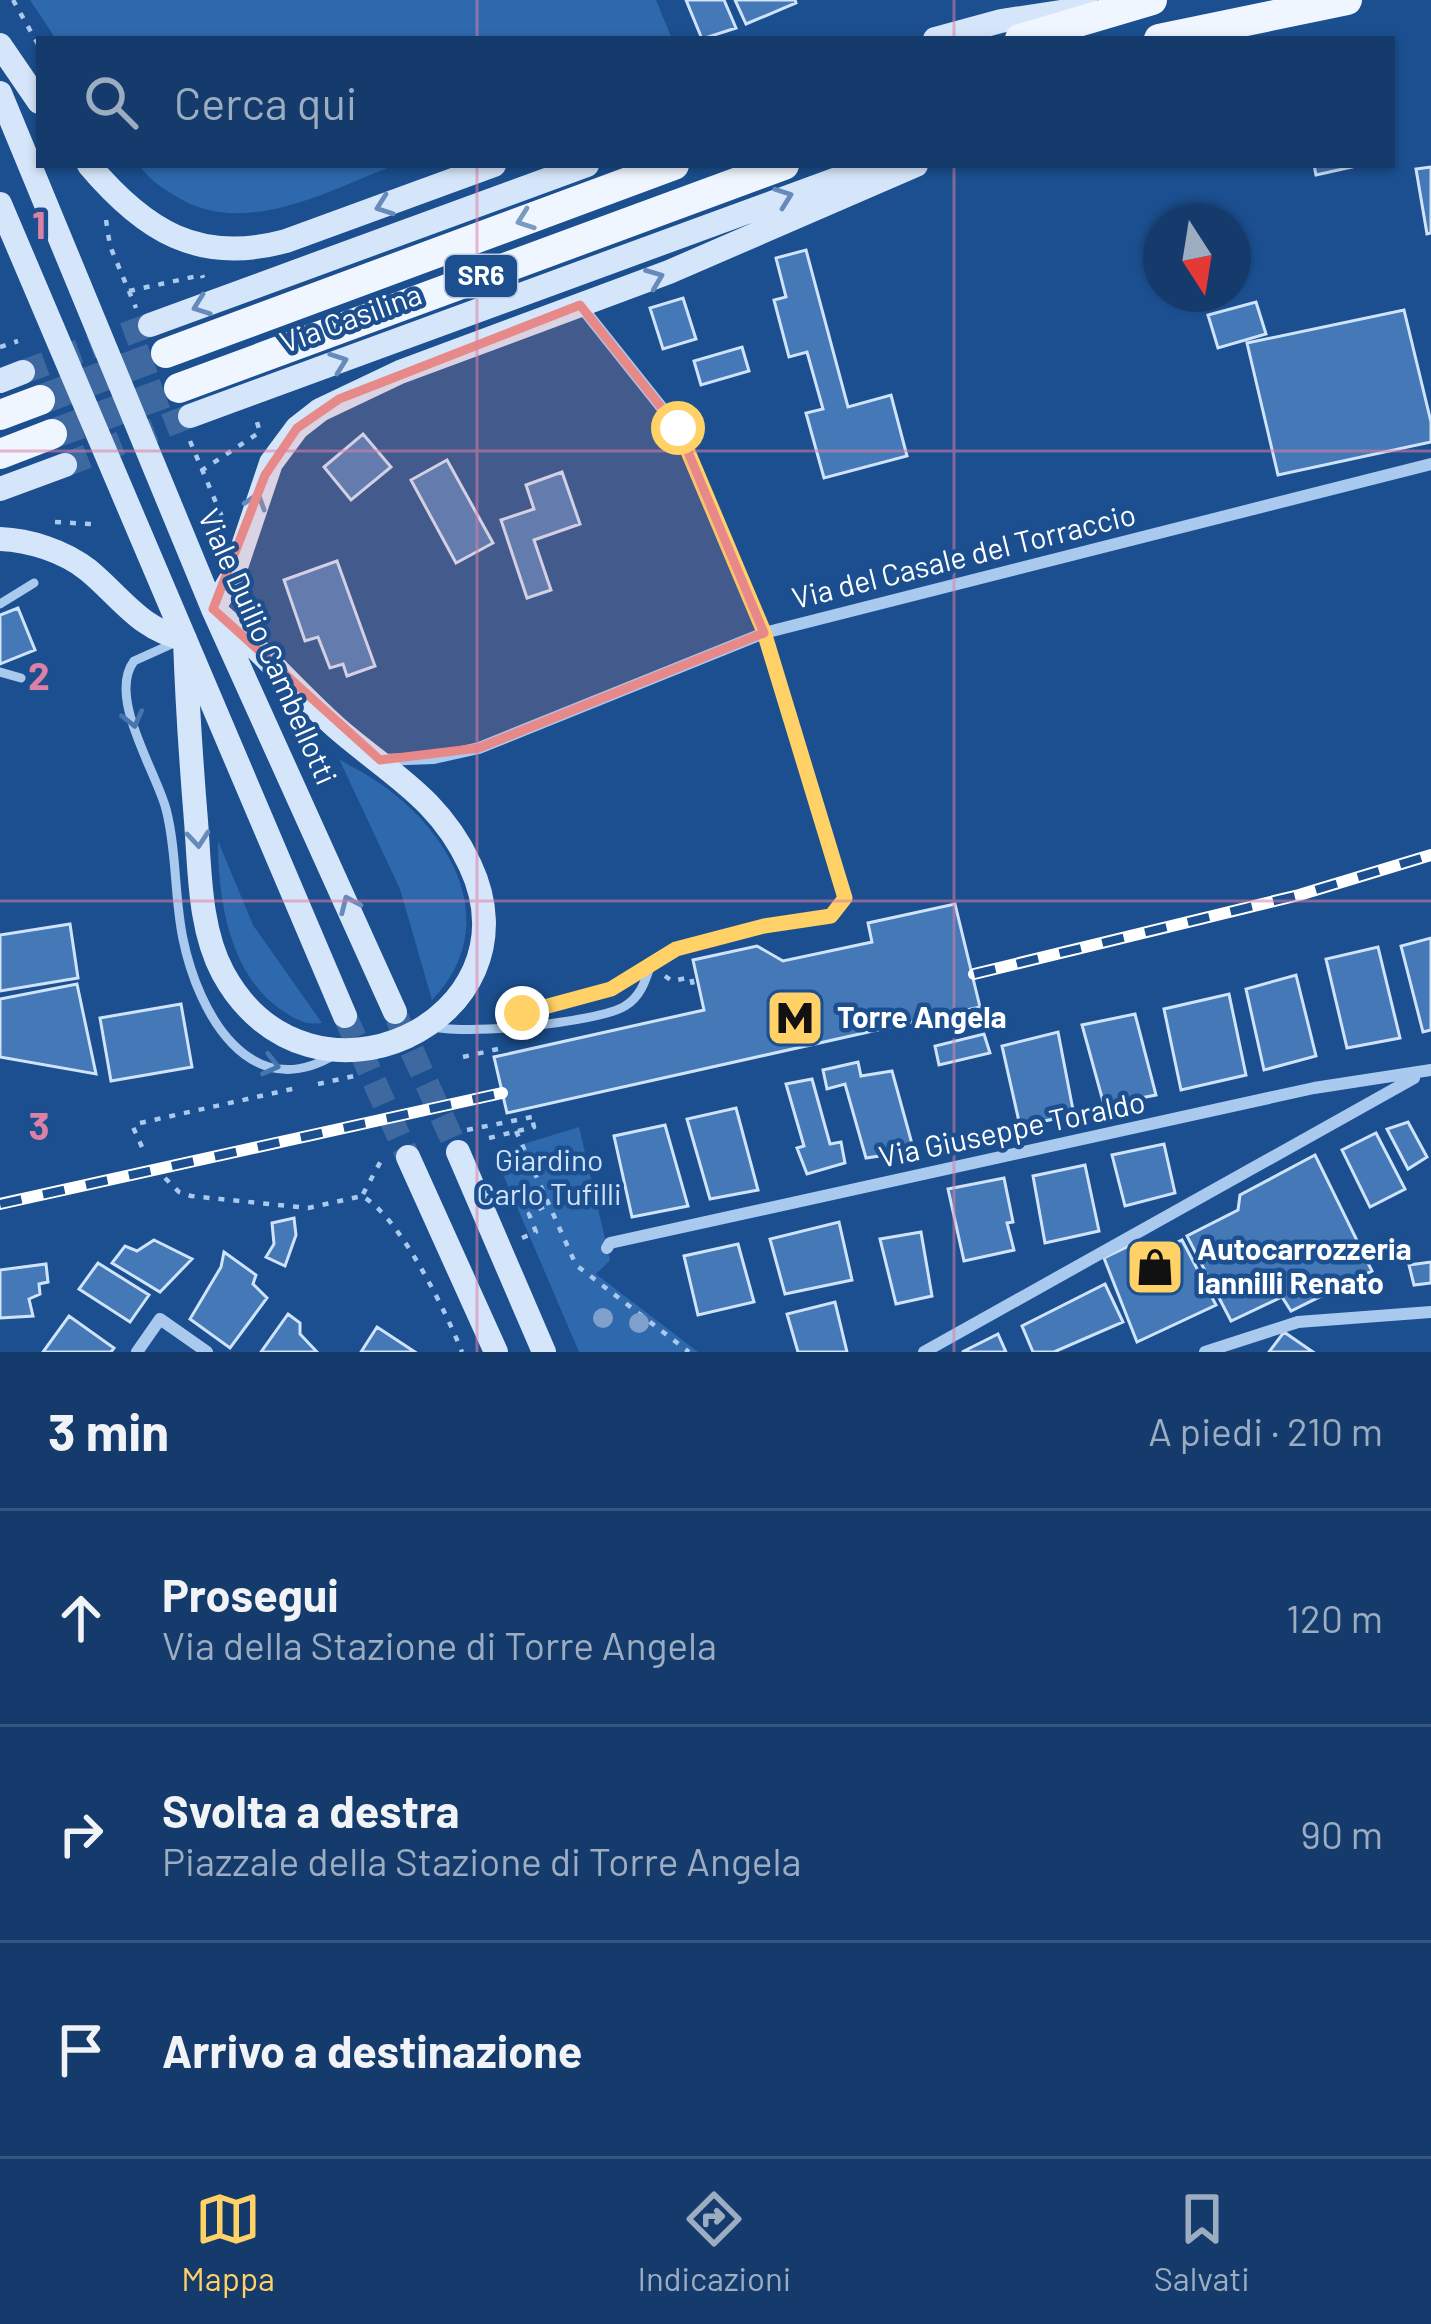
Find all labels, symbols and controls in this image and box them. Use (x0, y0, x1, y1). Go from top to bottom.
search box (36, 36, 1395, 168)
icon: search (78, 69, 144, 135)
text: Cerca qui (174, 75, 357, 129)
one-way arrow (772, 187, 793, 211)
one-way arrow (375, 192, 396, 216)
text: 1 (32, 200, 46, 247)
north arrow (1143, 204, 1251, 312)
one-way arrow (515, 206, 536, 231)
road number: SR6 (445, 255, 517, 297)
one-way arrow (643, 267, 664, 292)
street label: Via Casilina (275, 275, 426, 359)
one-way arrow (191, 292, 212, 317)
one-way arrow (327, 352, 348, 376)
route start (651, 401, 705, 455)
one-way arrow (242, 492, 266, 513)
street label: Via del Casale del Torraccio (788, 495, 1139, 615)
street label: Viale Duilio Cambellotti (192, 503, 346, 790)
text: 2 (28, 651, 50, 698)
one-way arrow (119, 708, 144, 729)
one-way arrow (184, 830, 210, 849)
one-way arrow (339, 895, 363, 916)
route end (495, 986, 549, 1040)
metro station icon: Torre Angela (764, 987, 826, 1049)
place label: Torre Angela (837, 998, 1006, 1034)
one-way arrow (260, 1051, 280, 1076)
street label: Via Giuseppe Toraldo (875, 1082, 1148, 1174)
text: 3 (28, 1101, 50, 1148)
park label: Giardino Carlo Tufilli (476, 1141, 622, 1211)
place label: Autocarrozzeria Iannilli Renato (1197, 1230, 1412, 1300)
shop icon: Autocarrozzeria Iannilli Renato (1124, 1236, 1186, 1298)
text: 3 min (48, 1400, 169, 1461)
text: A piedi · 210 m (1148, 1407, 1383, 1454)
text: Prosegui (162, 1567, 339, 1621)
icon: ahead (48, 1585, 114, 1651)
text: 120 m (1286, 1594, 1383, 1641)
text: Via della Stazione di Torre Angela (162, 1621, 717, 1668)
text: Svolta a destra (162, 1783, 459, 1837)
icon: right (48, 1801, 114, 1867)
text: 90 m (1301, 1810, 1383, 1857)
text: Piazzale della Stazione di Torre Angela (162, 1837, 801, 1884)
icon: arrive (48, 2017, 114, 2083)
text: Arrivo a destinazione (162, 2023, 582, 2077)
tab: Mappa (181, 2186, 275, 2298)
tab: Indicazioni (637, 2186, 791, 2298)
tab: Salvati (1154, 2186, 1250, 2298)

